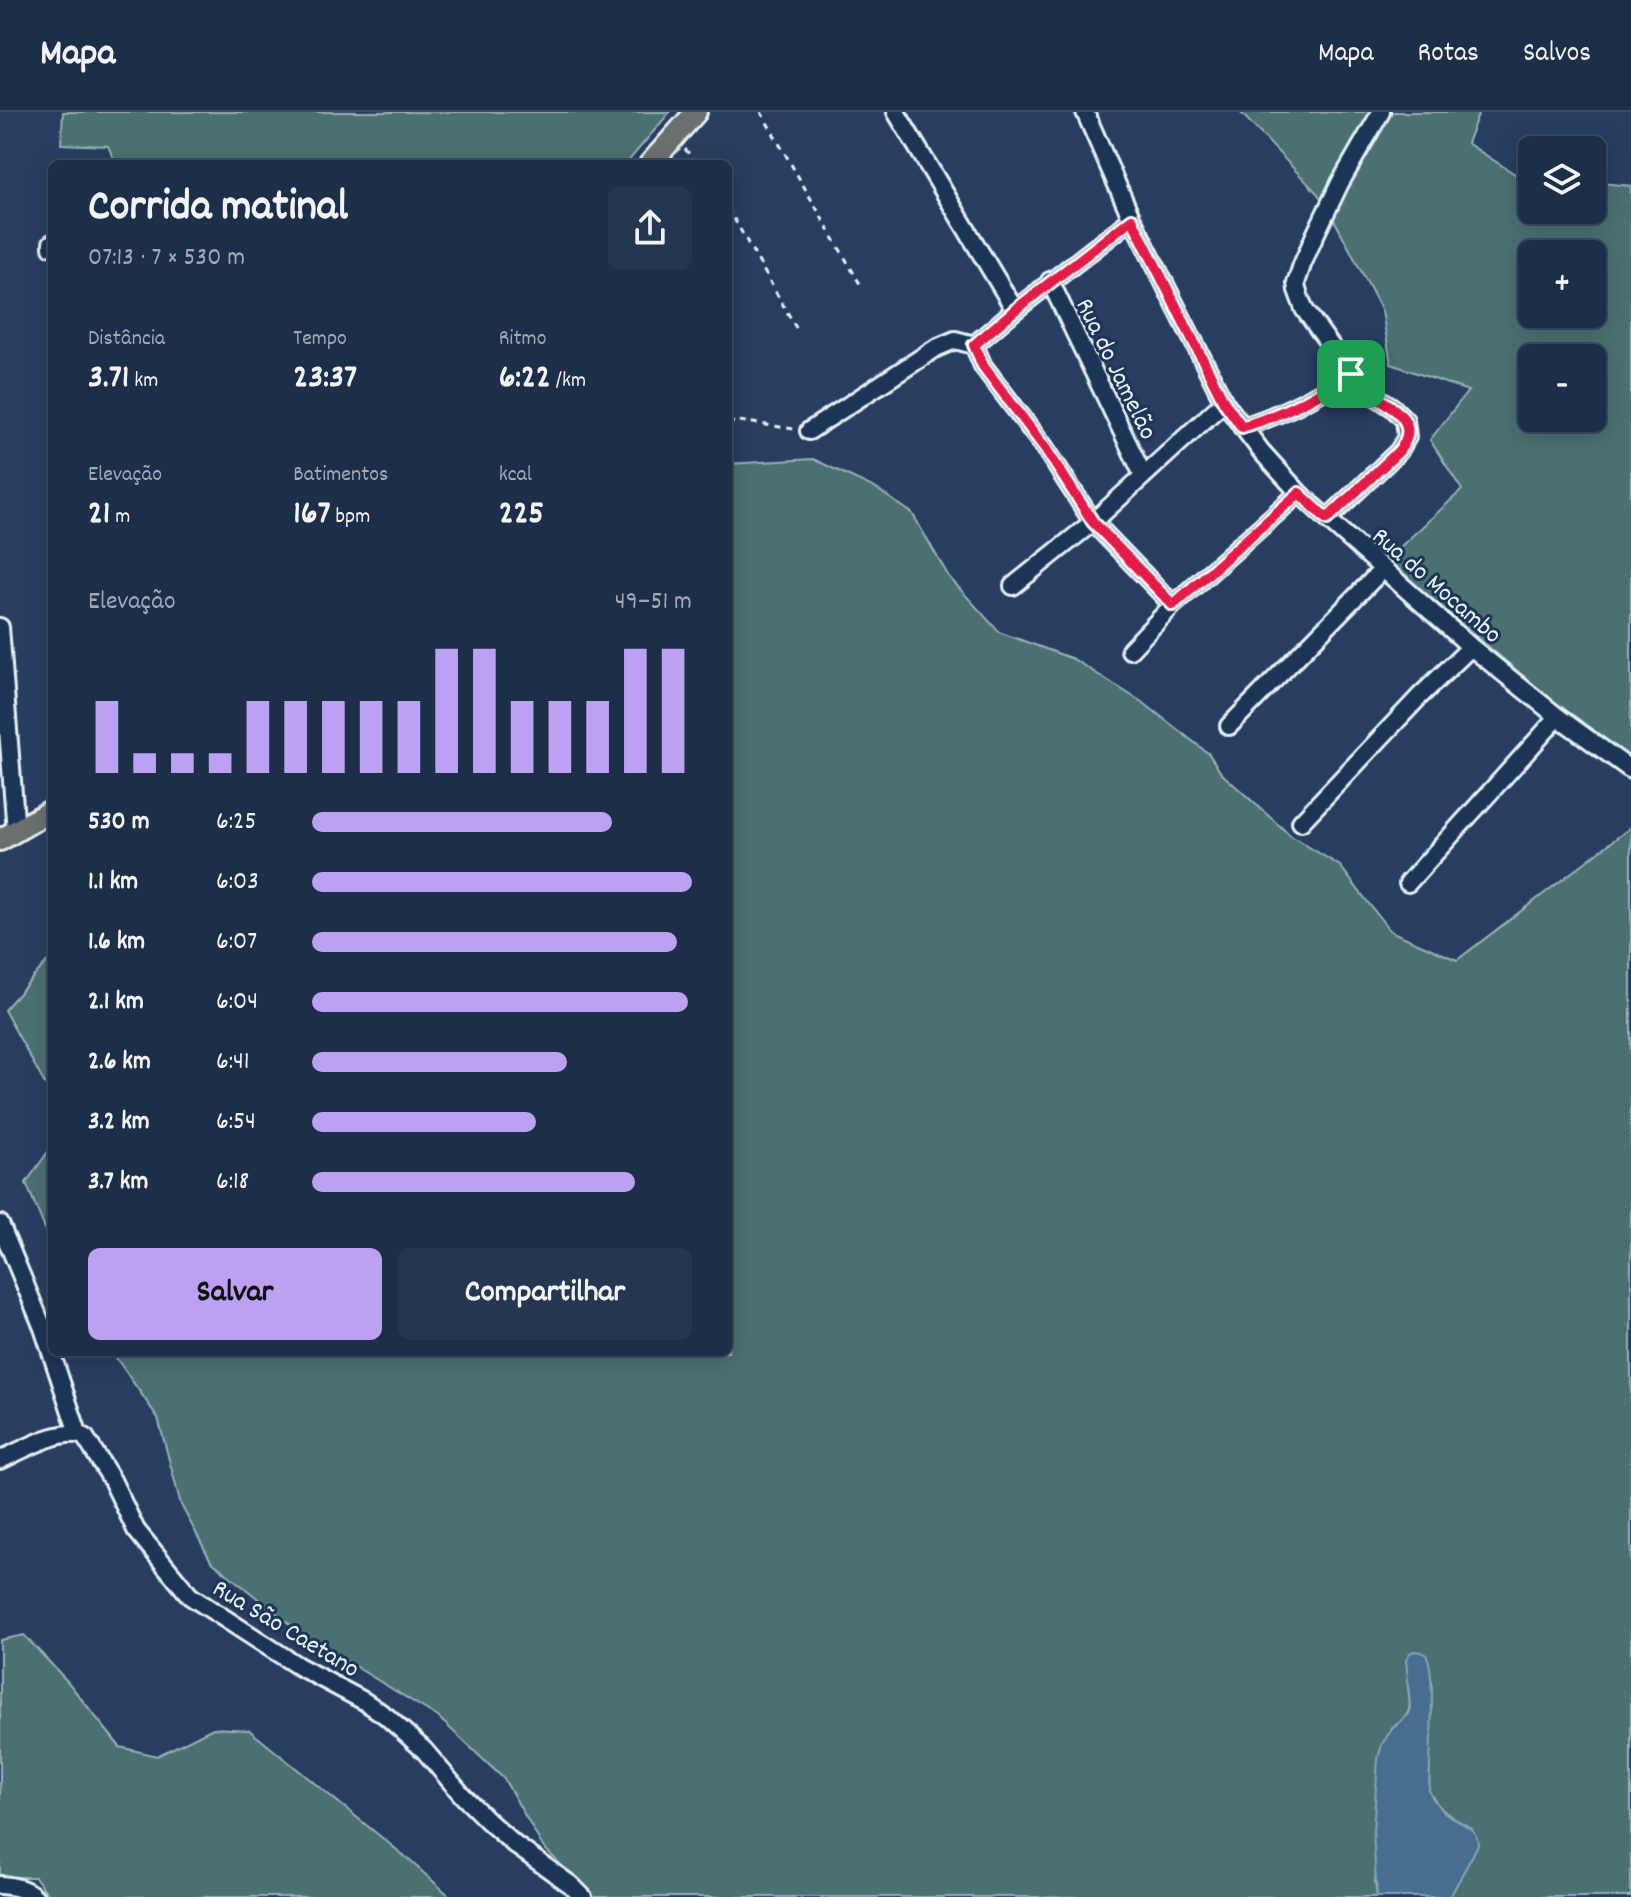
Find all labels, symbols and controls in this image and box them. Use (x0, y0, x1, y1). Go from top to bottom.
text: Mapa (40, 28, 115, 83)
text: Mapa (1318, 35, 1374, 75)
text: Rotas (1418, 35, 1479, 75)
text: Salvos (1523, 35, 1591, 75)
map controls (1518, 136, 1606, 432)
button: layers (1518, 136, 1606, 224)
text: Corrida matinal (88, 178, 348, 241)
button: share (608, 186, 692, 270)
text: 07:13 · 7 × 530 m (88, 240, 245, 277)
button: + (1518, 240, 1606, 328)
street label: Rua do Jamelão (1065, 292, 1165, 447)
text: Distância (88, 324, 165, 355)
text: Tempo (293, 324, 347, 355)
text: Ritmo (499, 324, 546, 355)
pin (1317, 340, 1385, 408)
button: − (1518, 344, 1606, 432)
icon: arrive (1329, 352, 1373, 396)
text: 3.71 (88, 355, 129, 404)
text: 23:37 (293, 355, 357, 404)
text: 6:22 (499, 355, 551, 404)
text: km (129, 366, 158, 397)
text: /km (551, 366, 586, 397)
text: Elevação (88, 460, 162, 491)
text: Batimentos (293, 460, 388, 491)
text: kcal (499, 460, 532, 491)
text: 21 (88, 491, 110, 540)
text: 167 (293, 491, 330, 540)
text: 225 (499, 491, 544, 540)
text: m (110, 502, 130, 533)
text: bpm (330, 502, 370, 533)
street label: Rua do Mocambo (1362, 520, 1509, 654)
text: Elevação (88, 584, 175, 621)
text: 49–51 m (615, 584, 692, 621)
text: 530 m (88, 804, 150, 841)
text: 6:25 (216, 804, 256, 841)
text: 1.1 km (88, 864, 138, 901)
text: 6:03 (216, 864, 259, 901)
text: 1.6 km (88, 924, 145, 961)
text: 6:07 (216, 924, 257, 961)
text: 2.1 km (88, 984, 144, 1021)
text: 6:04 (216, 984, 258, 1021)
text: 2.6 km (88, 1044, 151, 1081)
text: 6:41 (216, 1044, 250, 1081)
text: 3.2 km (88, 1104, 150, 1141)
text: 6:54 (216, 1104, 256, 1141)
text: 3.7 km (88, 1164, 148, 1201)
text: 6:18 (216, 1164, 249, 1201)
button: Salvar (88, 1248, 382, 1340)
button: Compartilhar (398, 1248, 692, 1340)
street label: Rua São Caetano (205, 1571, 366, 1689)

